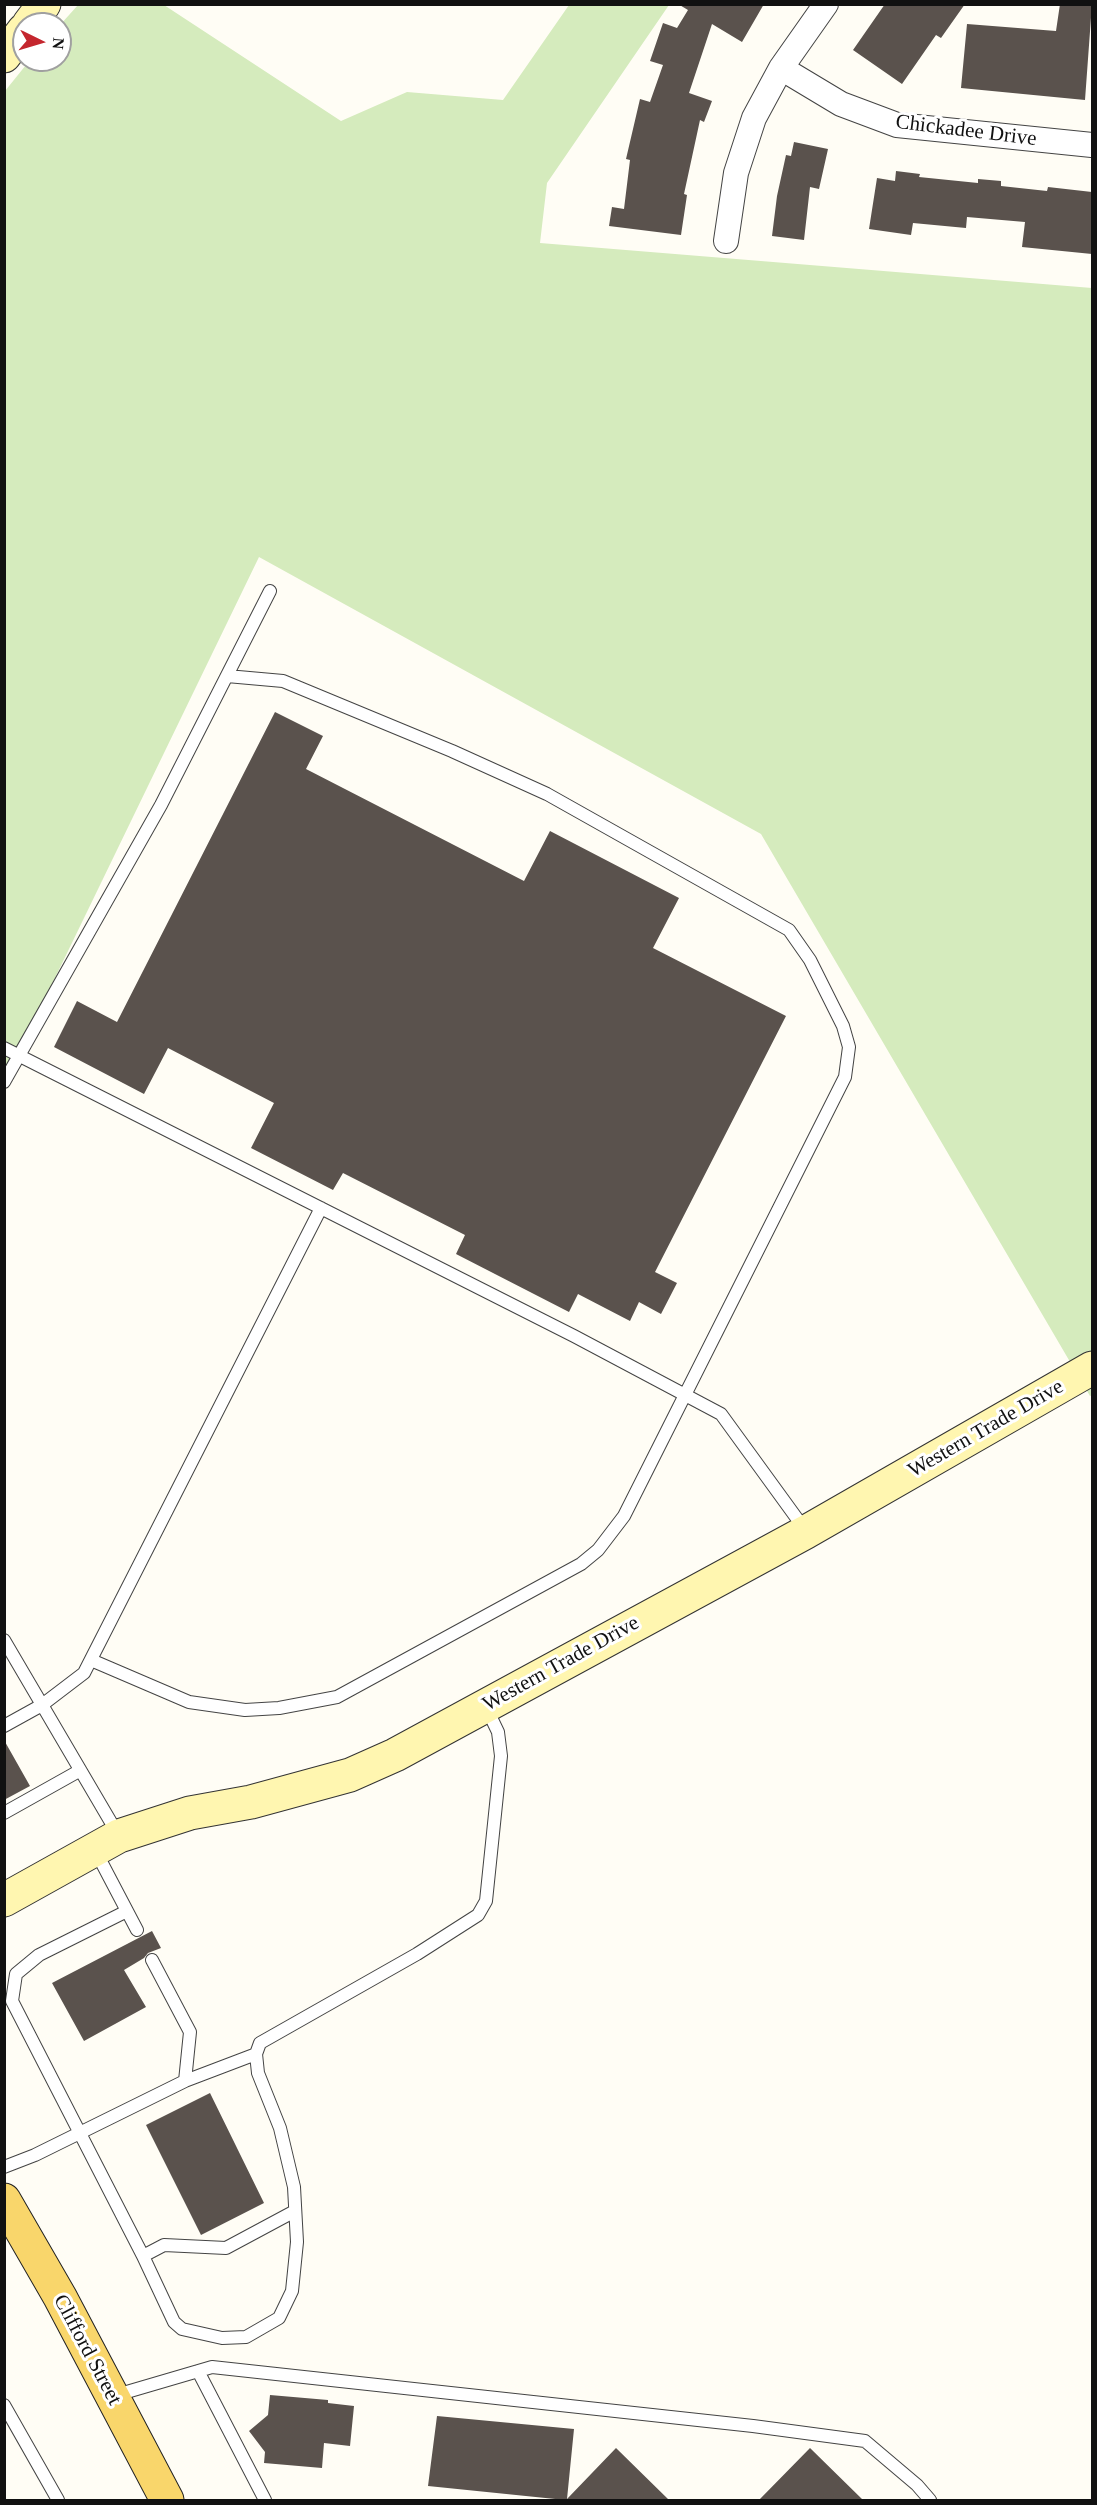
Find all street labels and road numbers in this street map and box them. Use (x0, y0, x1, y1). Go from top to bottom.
street label: Chickadee Drive (894, 110, 1038, 152)
street label: Western Trade Drive (904, 1374, 1068, 1484)
street label: Western Trade Drive (478, 1611, 644, 1717)
street label: Clifford Street (47, 2290, 127, 2410)

